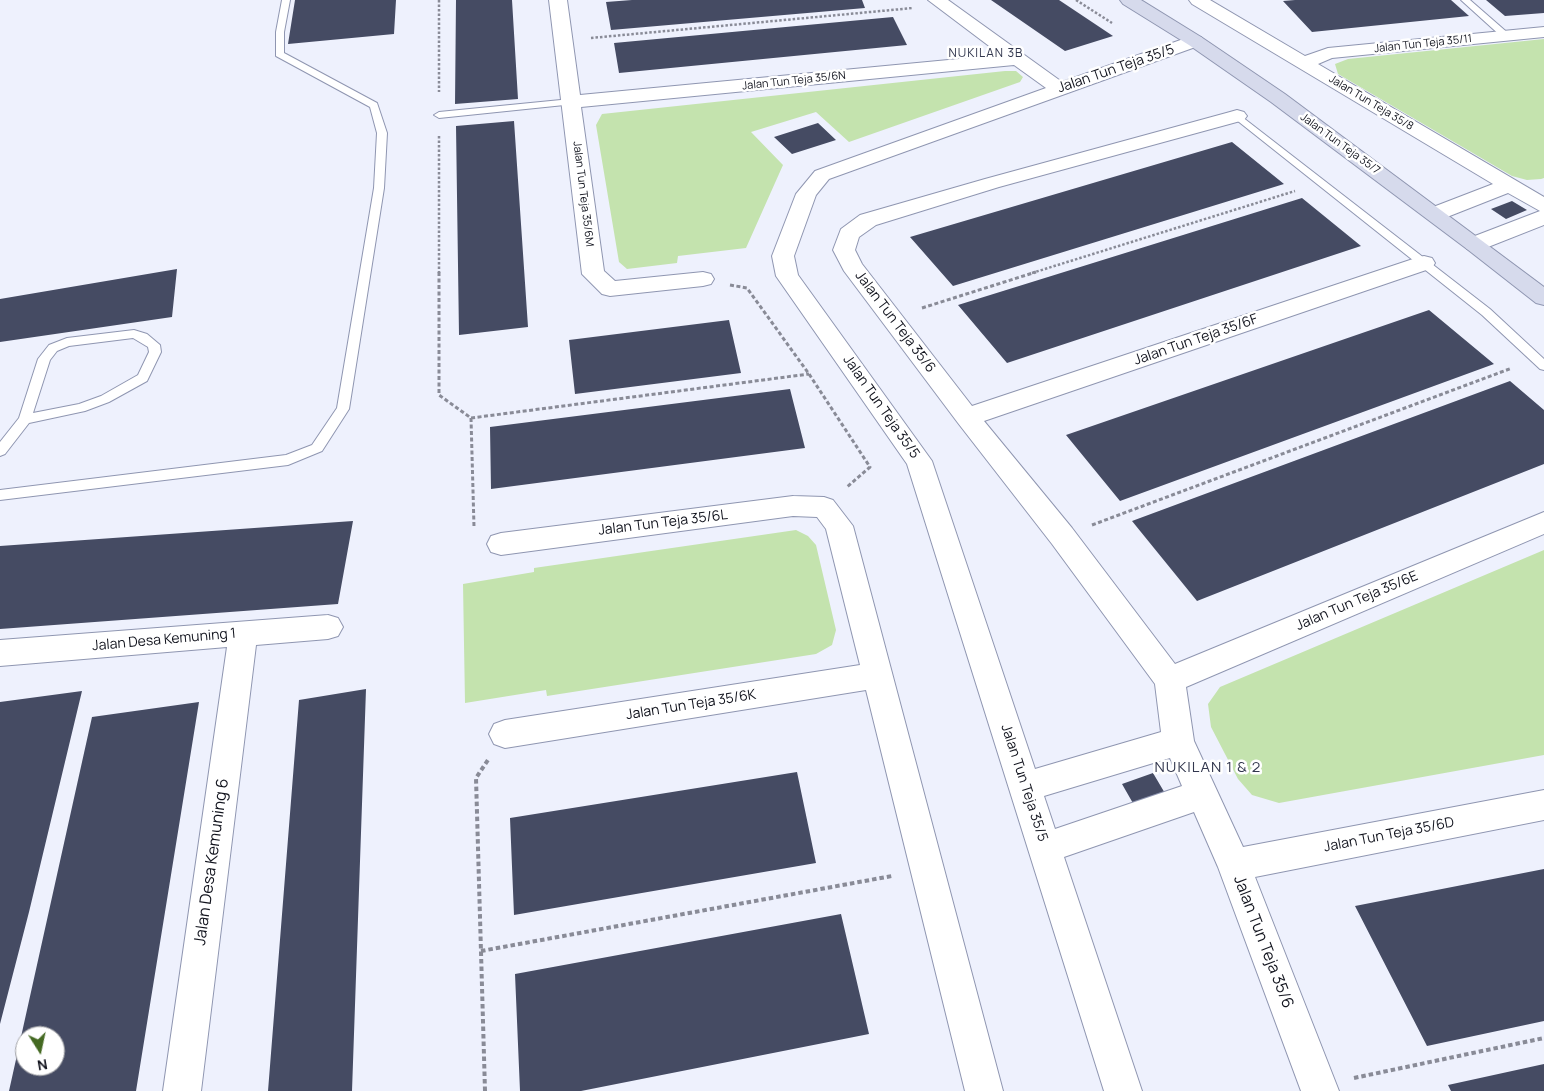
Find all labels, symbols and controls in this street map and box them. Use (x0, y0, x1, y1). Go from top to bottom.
street label: Jalan Tun Teja 35/11 (1373, 32, 1473, 56)
street label: Jalan Tun Teja 35/5 (1055, 41, 1177, 97)
district label: NUKILAN 3B (947, 47, 1025, 61)
street label: Jalan Tun Teja 35/6N (742, 69, 846, 93)
street label: Jalan Tun Teja 35/8 (1326, 73, 1416, 133)
street label: Jalan Tun Teja 35/7 (1298, 111, 1382, 177)
street label: Jalan Tun Teja 35/6M (570, 141, 596, 247)
street label: Jalan Tun Teja 35/6 (851, 268, 939, 376)
street label: Jalan Tun Teja 35/6F (1132, 311, 1260, 369)
street label: Jalan Tun Teja 35/5 (839, 352, 923, 462)
street label: Jalan Tun Teja 35/6L (597, 507, 729, 539)
street label: Jalan Tun Teja 35/6E (1293, 568, 1421, 634)
street label: Jalan Desa Kemuning 1 (91, 625, 237, 655)
street label: Jalan Tun Teja 35/6K (625, 686, 757, 724)
street label: Jalan Tun Teja 35/5 (997, 722, 1051, 844)
district label: NUKILAN 1 & 2 (1153, 759, 1263, 777)
street label: Jalan Desa Kemuning 6 (191, 777, 233, 947)
street label: Jalan Tun Teja 35/6D (1322, 814, 1456, 856)
street label: Jalan Tun Teja 35/6 (1229, 873, 1297, 1011)
north arrow (15, 1026, 65, 1076)
text: N (36, 1055, 49, 1076)

